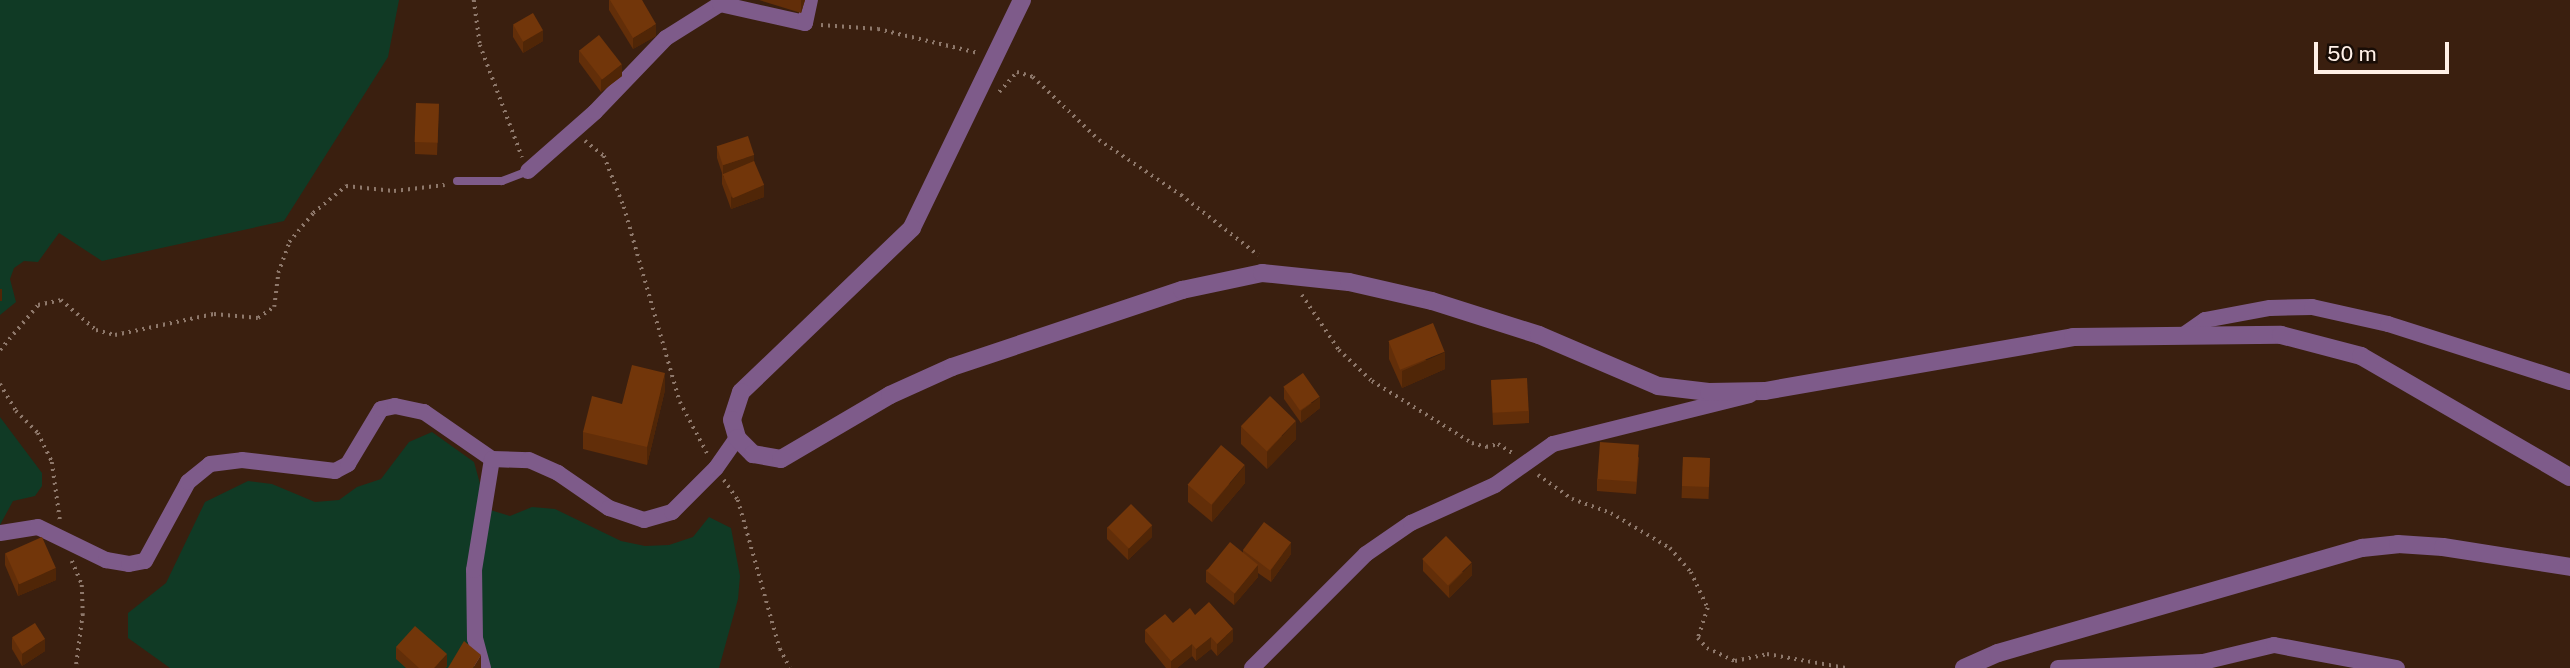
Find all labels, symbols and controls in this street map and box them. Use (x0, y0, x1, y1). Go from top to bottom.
scale bar (2318, 28, 2453, 72)
text: 50 m (2327, 41, 2377, 66)

